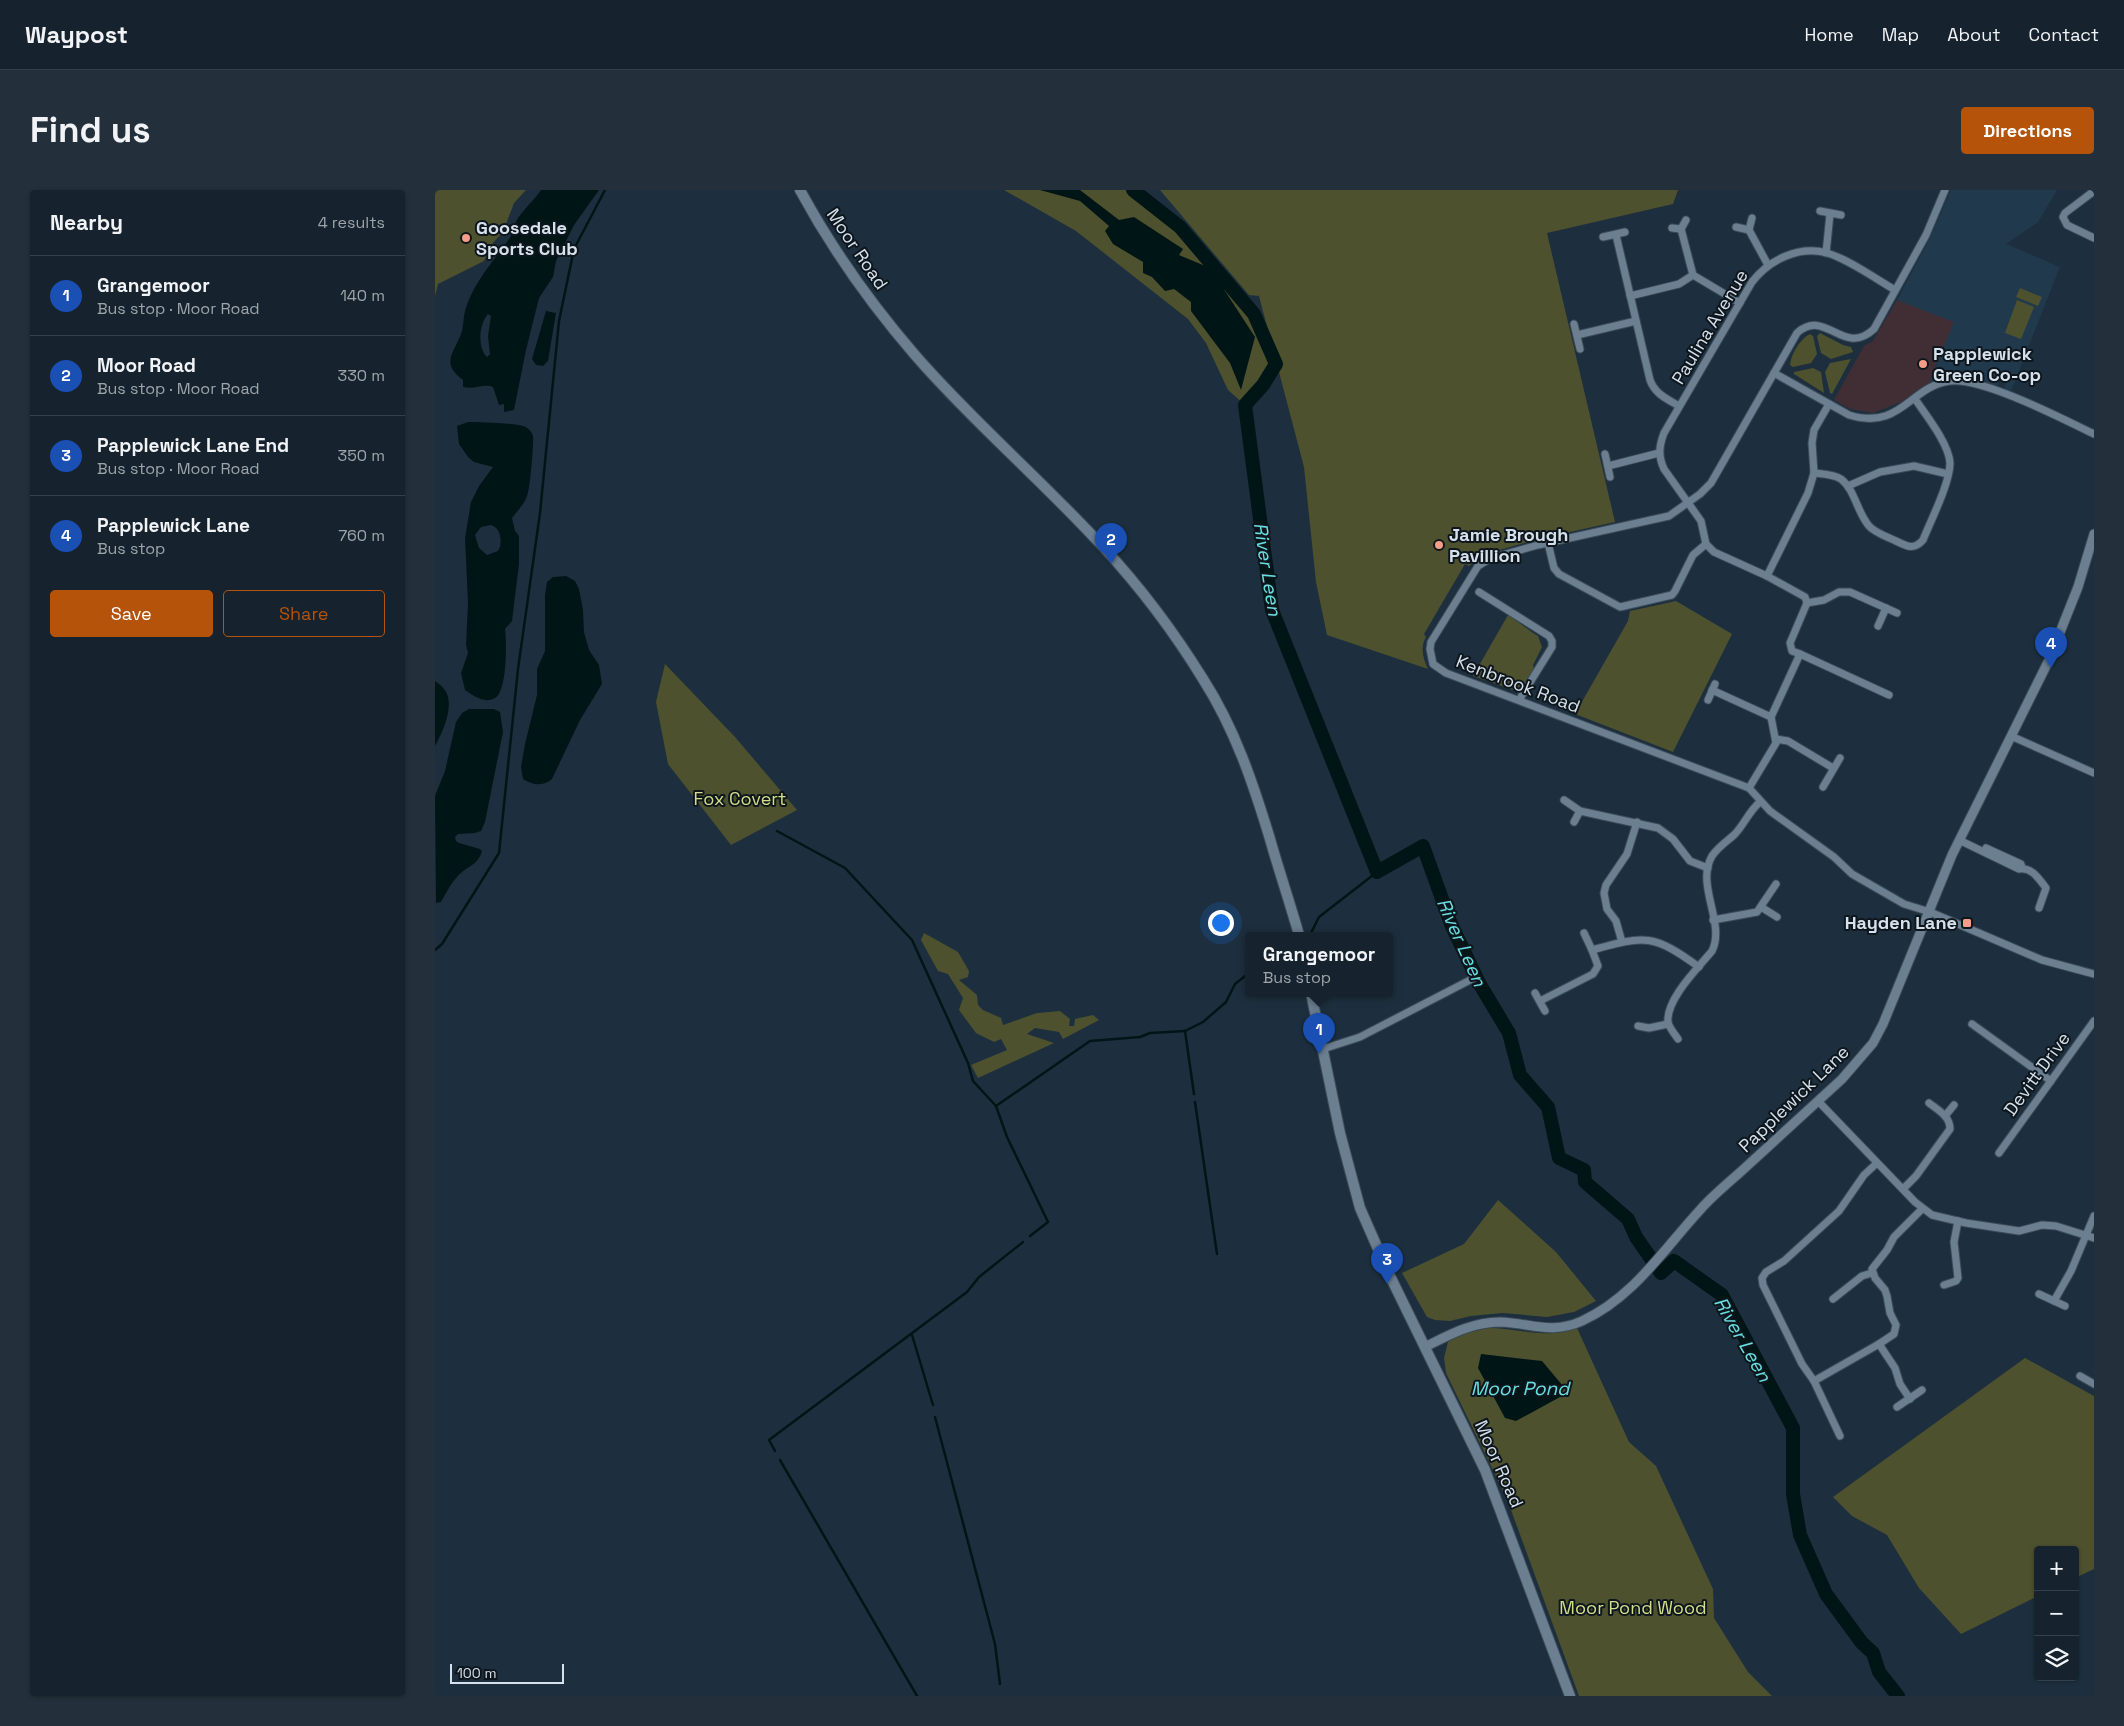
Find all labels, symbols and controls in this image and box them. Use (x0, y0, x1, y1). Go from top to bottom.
text: Waypost (25, 19, 128, 50)
text: Home (1805, 23, 1854, 46)
text: Map (1882, 23, 1919, 46)
text: About (1947, 23, 2001, 46)
text: Contact (2029, 23, 2099, 46)
button: Directions (1961, 107, 2094, 154)
text: Find us (30, 108, 151, 152)
street label: Moor Road (822, 204, 893, 294)
text: Nearby (50, 209, 123, 236)
text: 4 results (318, 212, 385, 233)
place label: Goosedale Sports Club (476, 216, 578, 260)
marker: Goosedale Sports Club (460, 232, 472, 244)
street label: Paulina Avenue (1666, 265, 1753, 388)
text: Grangemoor (97, 273, 210, 298)
text: 1 (62, 285, 70, 306)
text: 140 m (340, 285, 385, 306)
text: Bus stop · Moor Road (97, 298, 260, 319)
place label: Papplewick Green Co-op (1933, 342, 2041, 386)
text: Moor Road (97, 353, 196, 378)
marker: Papplewick Green Co-op (1917, 358, 1929, 370)
text: 2 (61, 365, 71, 386)
text: 330 m (338, 365, 385, 386)
text: Bus stop · Moor Road (97, 378, 260, 399)
text: Papplewick Lane End (97, 433, 289, 458)
text: 3 (61, 445, 71, 466)
text: 350 m (338, 445, 385, 466)
text: Bus stop · Moor Road (97, 458, 260, 479)
text: Papplewick Lane (97, 513, 250, 538)
water label: River Leen (1248, 521, 1287, 618)
pin: 2 (1095, 523, 1127, 564)
place label: Jamie Brough Pavillion (1449, 523, 1568, 567)
text: 4 (61, 525, 71, 546)
text: 760 m (338, 525, 385, 546)
text: Bus stop (97, 538, 165, 559)
marker: Jamie Brough Pavillion (1433, 539, 1445, 551)
button: Save (50, 590, 213, 637)
button: Share (223, 590, 385, 637)
pin: 4 (2035, 627, 2067, 668)
street label: Kenbrook Road (1453, 649, 1584, 718)
park label: Fox Covert (694, 787, 786, 810)
water label: River Leen (1431, 894, 1492, 991)
your location (1208, 910, 1234, 936)
place label: Hayden Lane (1845, 911, 1957, 934)
marker: Hayden Lane (1961, 917, 1973, 929)
popup (1245, 932, 1393, 997)
text: Grangemoor (1263, 942, 1375, 967)
text: Bus stop (1263, 967, 1331, 988)
pin: 1 (1303, 1013, 1335, 1054)
street label: Devitt Drive (1998, 1027, 2075, 1120)
street label: Papplewick Lane (1734, 1040, 1854, 1157)
pin: 3 (1371, 1243, 1403, 1284)
water label: River Leen (1708, 1292, 1777, 1387)
water label: Moor Pond (1471, 1376, 1571, 1401)
street label: Moor Road (1470, 1416, 1529, 1511)
map controls (2034, 1546, 2079, 1681)
button: + (2034, 1546, 2079, 1591)
button: − (2034, 1591, 2079, 1636)
park label: Moor Pond Wood (1559, 1596, 1707, 1619)
button: layers (2034, 1636, 2079, 1681)
scale bar (450, 1661, 564, 1684)
text: 100 m (457, 1664, 496, 1682)

